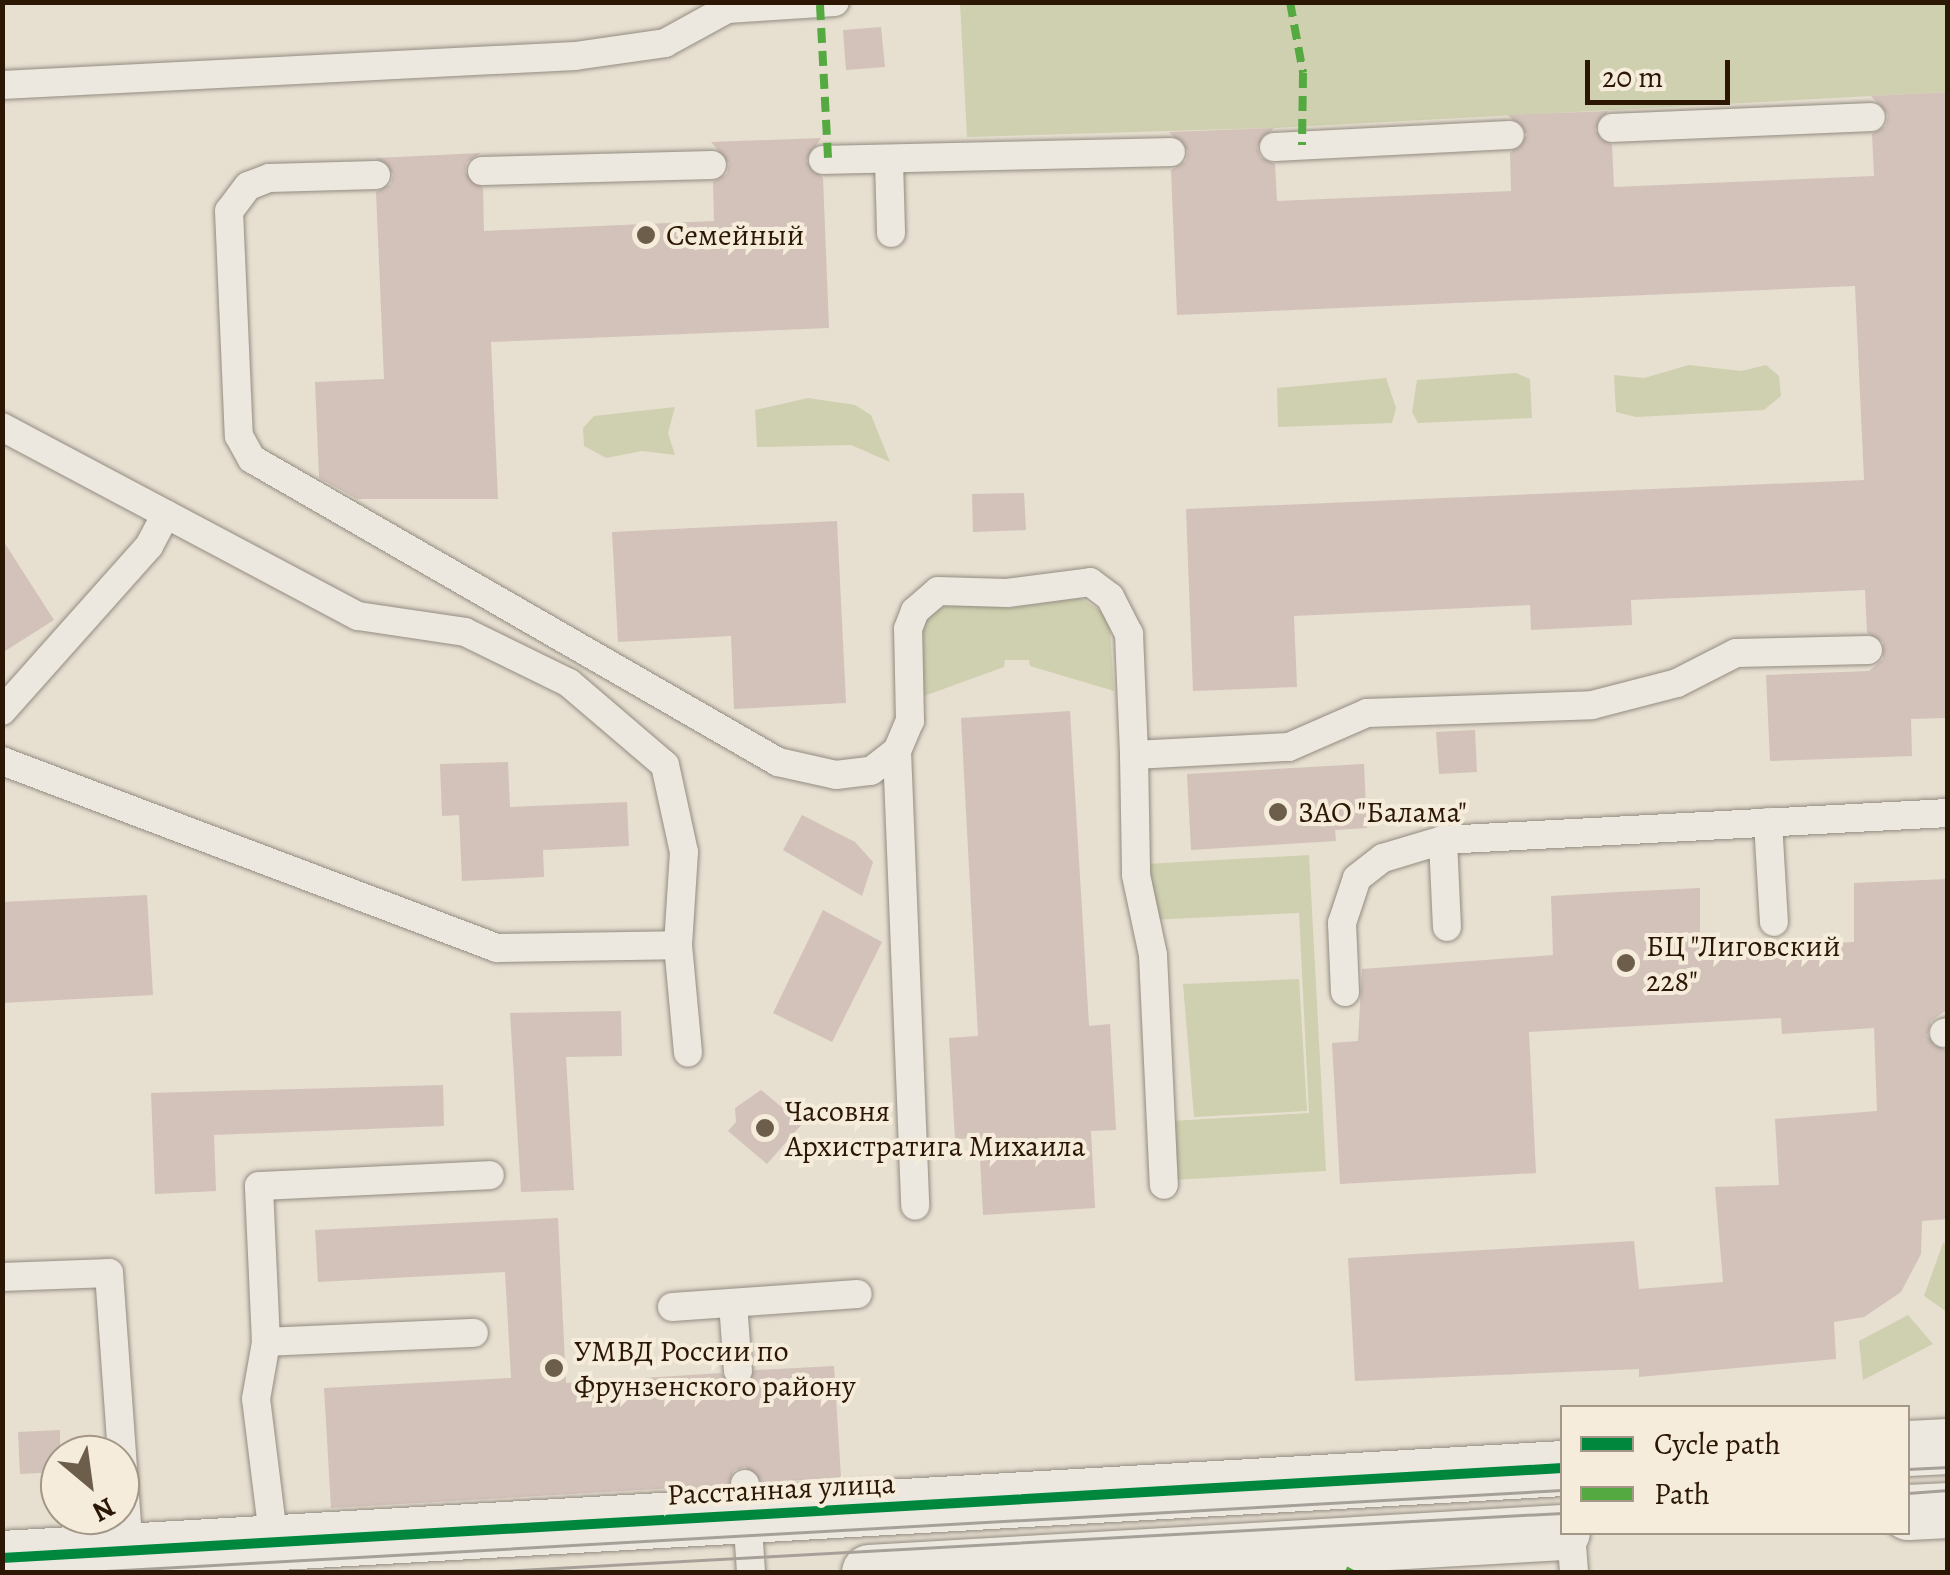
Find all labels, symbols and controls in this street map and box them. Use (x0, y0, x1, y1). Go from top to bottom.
scale bar (1590, 40, 1735, 102)
text: 20 m (1602, 57, 1663, 97)
place label: Семейный (666, 217, 804, 253)
marker: Семейный (635, 224, 657, 246)
place label: ЗАО "Балама" (1298, 794, 1468, 830)
marker: ЗАО "Балама" (1267, 801, 1289, 823)
place label: БЦ "Лиговский 228" (1646, 928, 1841, 998)
marker: БЦ "Лиговский 228" (1615, 952, 1637, 974)
place label: Часовня Архистратига Михаила (785, 1093, 1085, 1164)
marker: Часовня Архистратига Михаила (754, 1117, 776, 1139)
place label: УМВД России по Фрунзенского району (574, 1333, 856, 1404)
marker: УМВД России по Фрунзенского району (543, 1357, 565, 1379)
legend (1560, 1405, 1910, 1535)
text: Cycle path (1654, 1424, 1781, 1464)
north arrow (40, 1435, 140, 1535)
street label: Расстанная улица (666, 1465, 896, 1513)
text: Path (1654, 1474, 1710, 1514)
text: N (85, 1488, 122, 1531)

